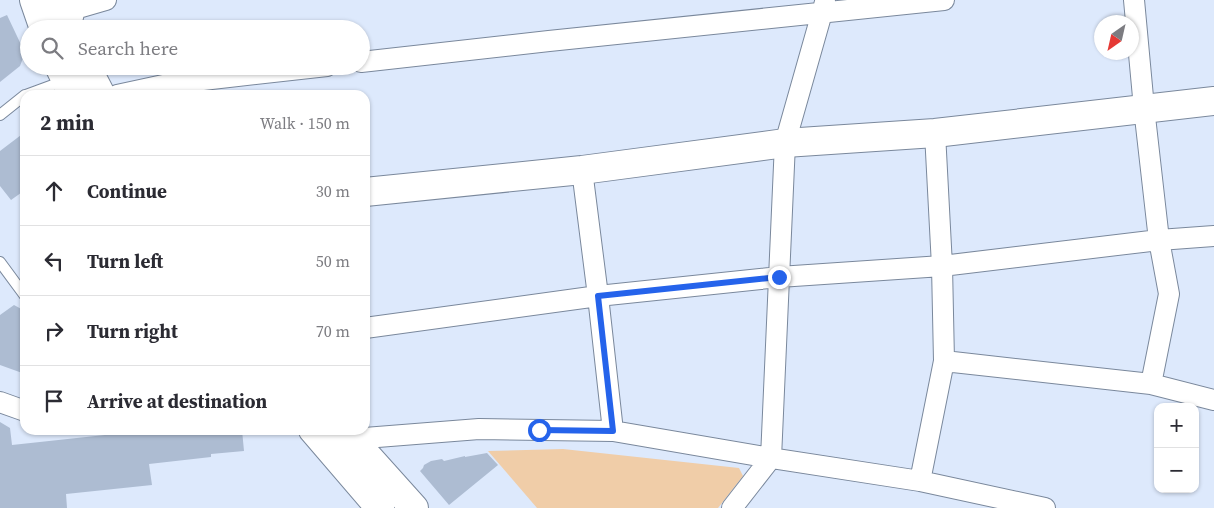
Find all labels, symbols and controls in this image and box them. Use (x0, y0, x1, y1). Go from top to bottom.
north arrow (1094, 15, 1139, 60)
search box (20, 20, 370, 75)
icon: search (38, 34, 66, 62)
text: Search here (78, 35, 178, 61)
text: 2 min (40, 108, 95, 137)
text: Walk · 150 m (260, 112, 350, 134)
icon: ahead (40, 177, 68, 205)
text: Continue (87, 178, 167, 204)
text: 30 m (316, 180, 350, 202)
icon: left (40, 247, 68, 275)
text: Turn left (87, 248, 163, 274)
text: 50 m (316, 250, 350, 272)
route end (768, 266, 791, 289)
icon: right (40, 317, 68, 345)
text: Turn right (87, 318, 178, 344)
text: 70 m (316, 320, 350, 342)
icon: arrive (40, 387, 68, 415)
text: Arrive at destination (87, 388, 267, 414)
map controls (1154, 403, 1199, 493)
button: + (1154, 403, 1199, 448)
route start (528, 419, 551, 442)
button: − (1154, 448, 1199, 493)

